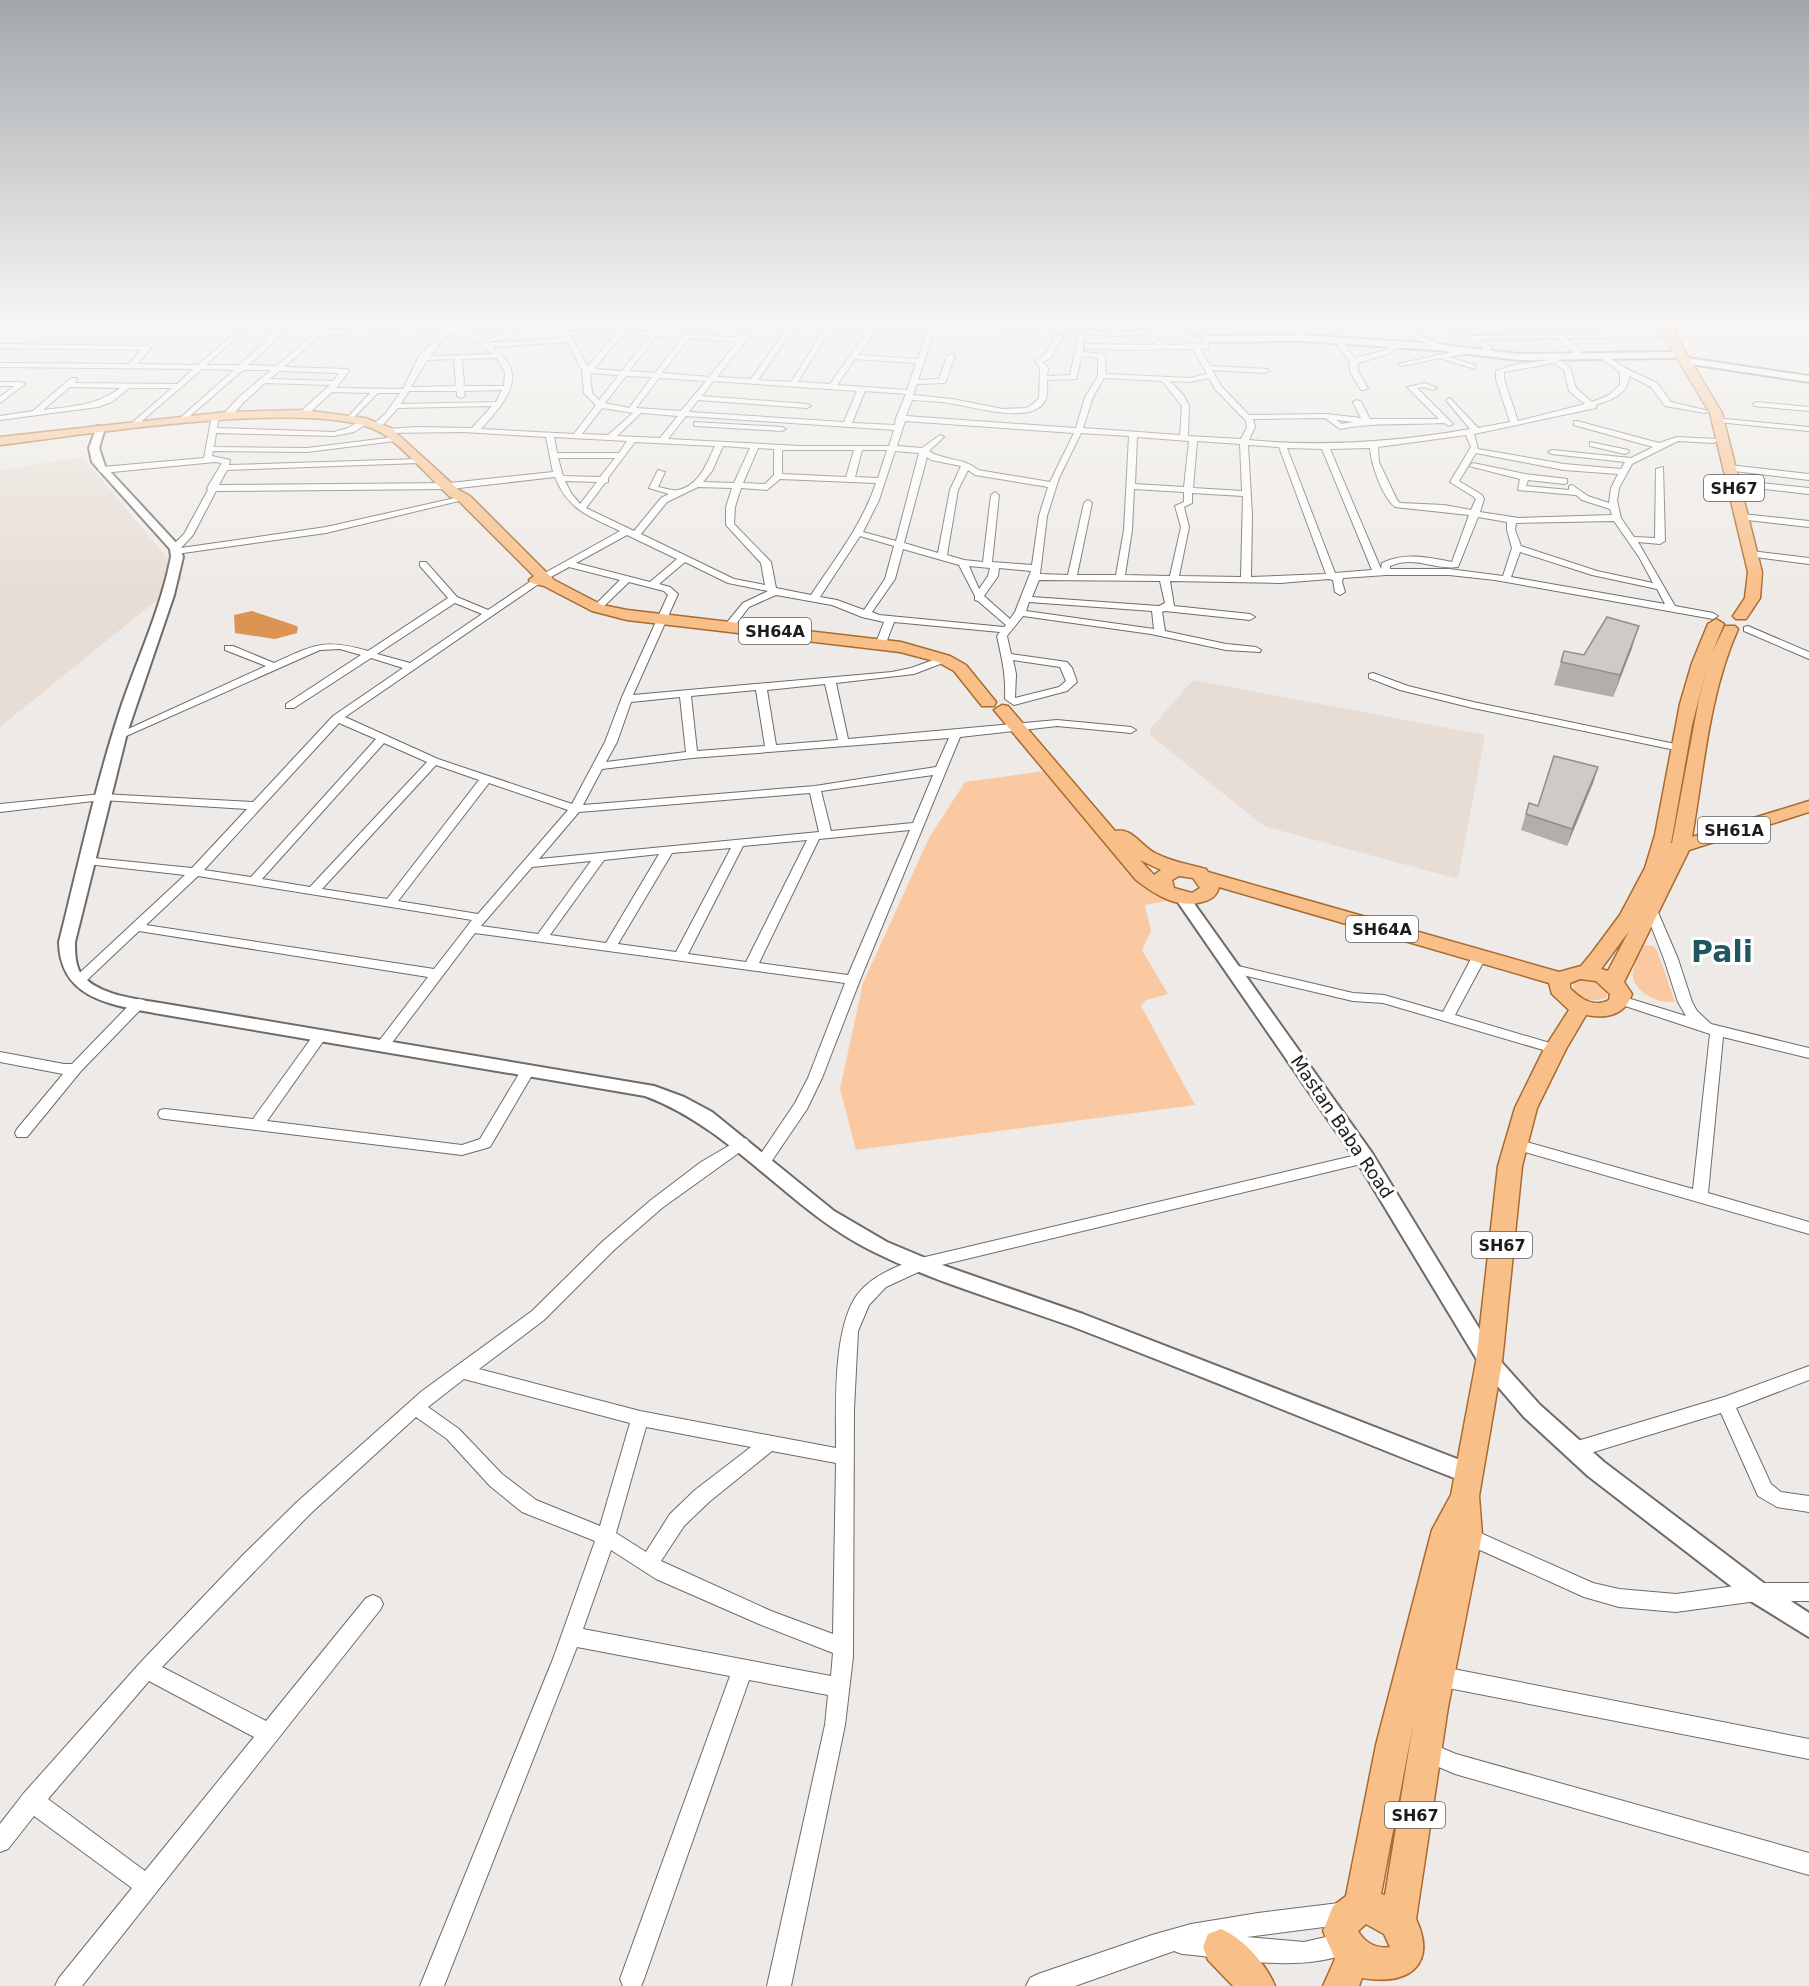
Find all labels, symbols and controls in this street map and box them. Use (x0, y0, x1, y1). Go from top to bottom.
road number: SH67 (1704, 475, 1764, 501)
road number: SH64A (739, 618, 811, 644)
road number: SH61A (1698, 817, 1770, 843)
road number: SH64A (1346, 916, 1418, 942)
district label: Pali (1691, 934, 1753, 969)
street label: Mastan Baba Road (1287, 1051, 1398, 1202)
road number: SH67 (1472, 1232, 1532, 1258)
road number: SH67 (1385, 1802, 1445, 1828)

